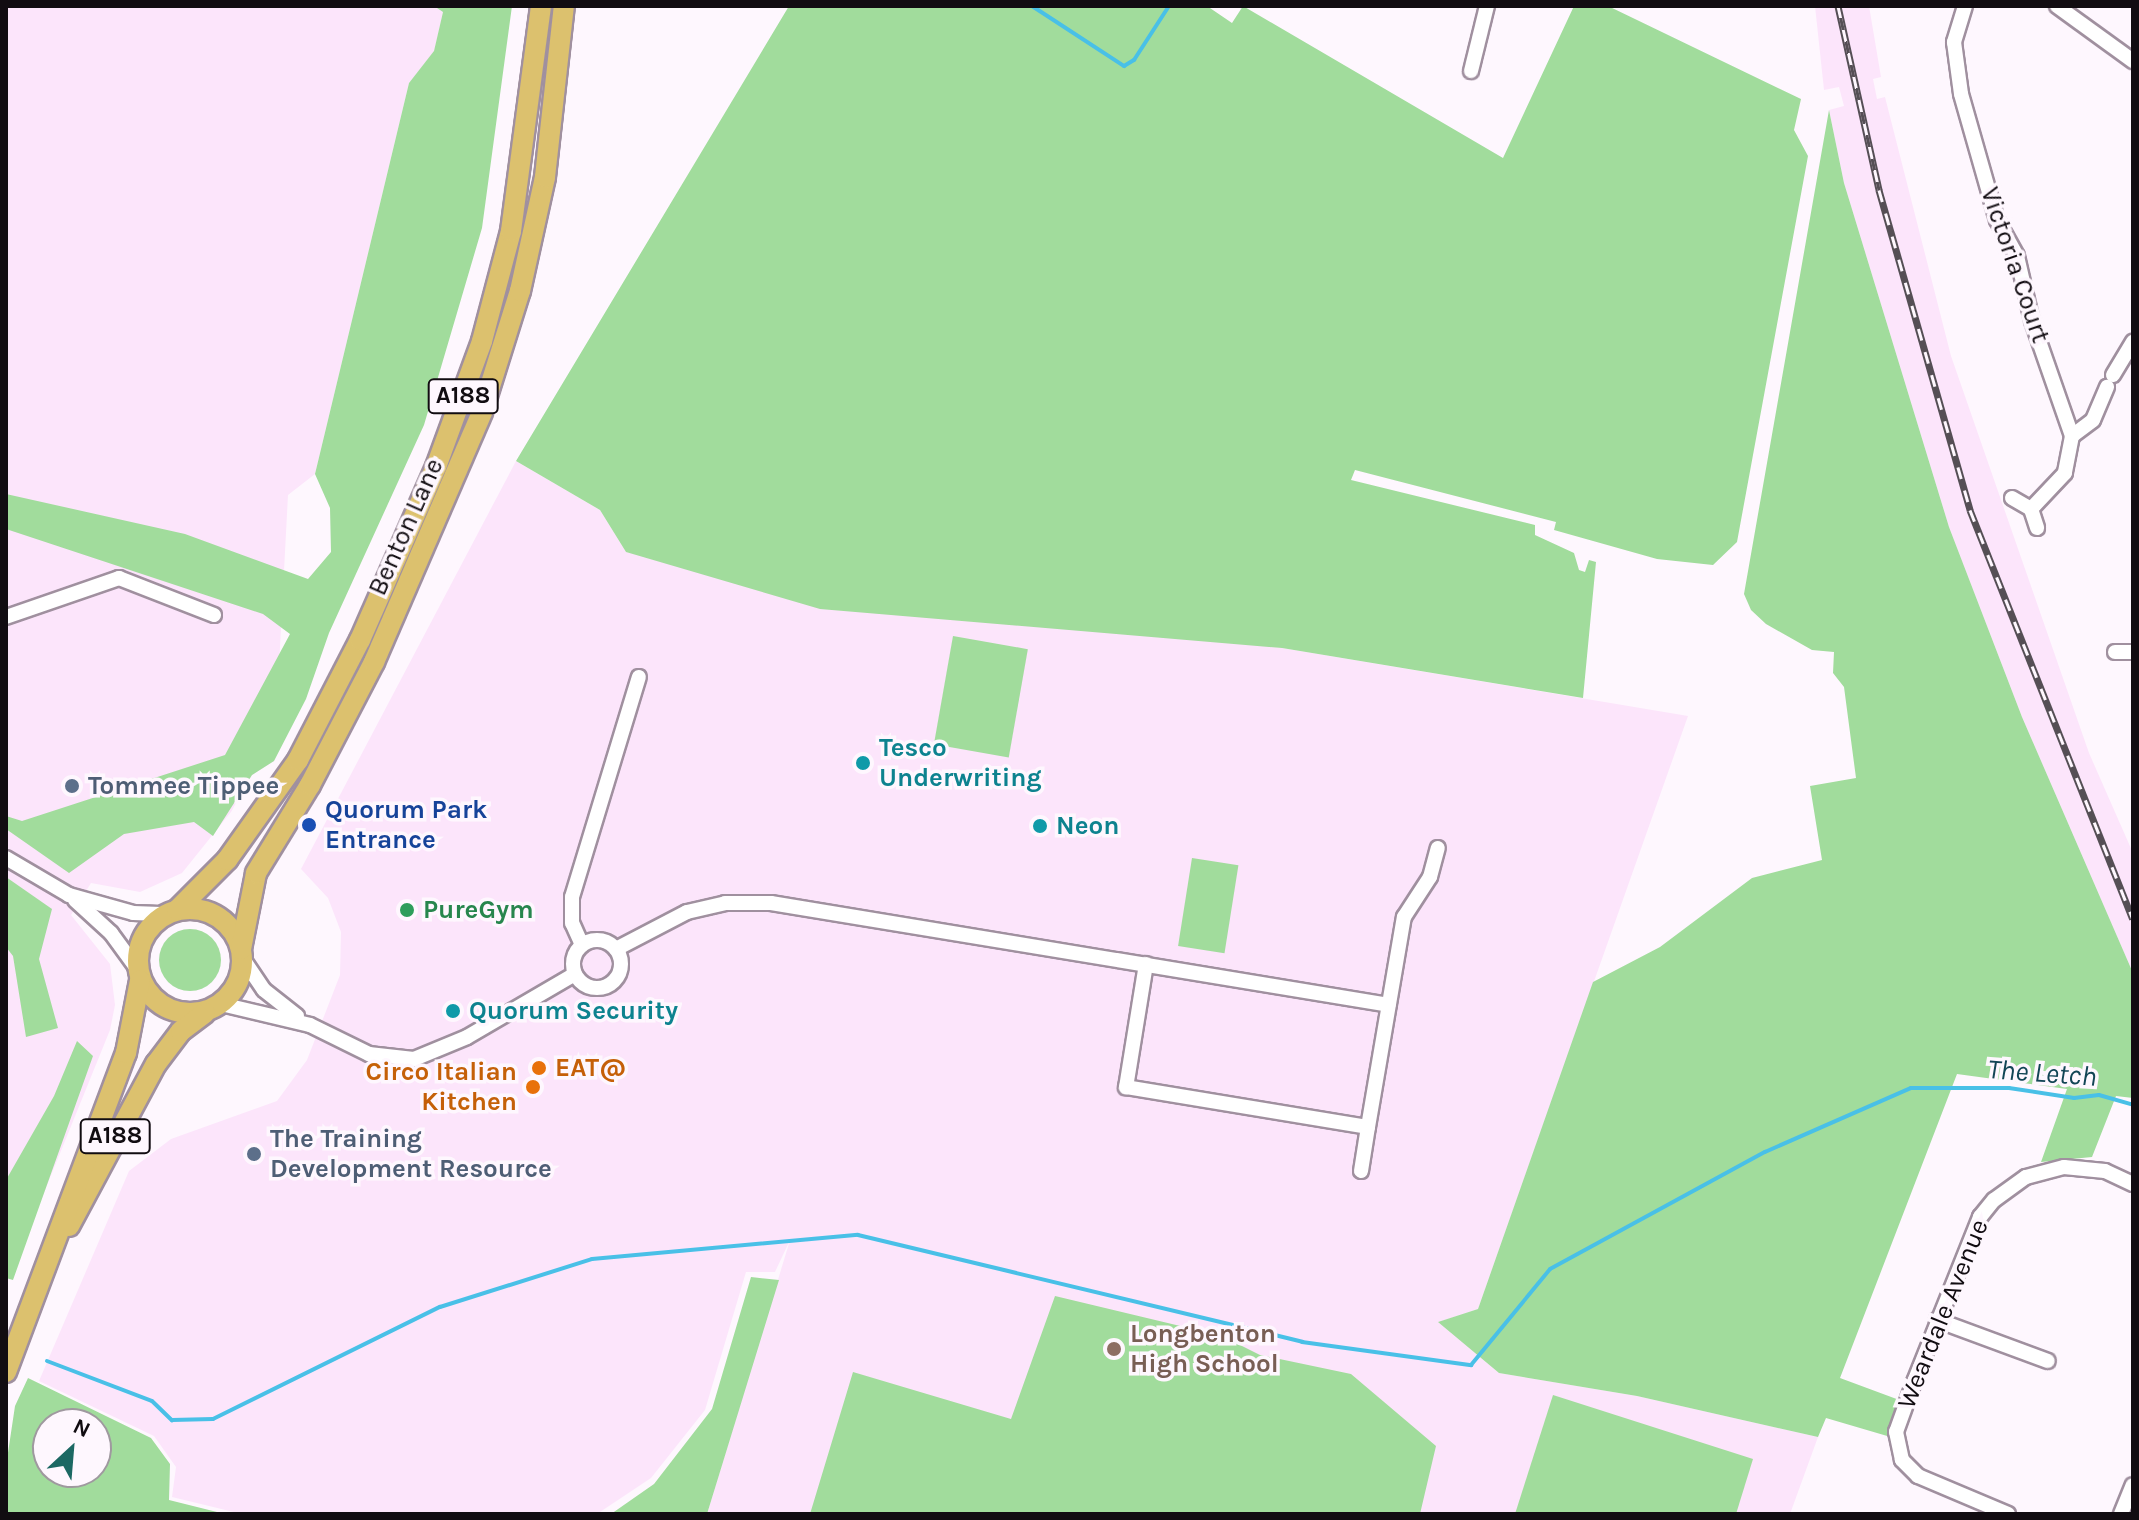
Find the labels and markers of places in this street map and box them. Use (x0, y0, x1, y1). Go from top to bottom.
place label: Tesco Underwriting (879, 732, 1042, 794)
marker: Tesco Underwriting (854, 754, 872, 772)
place label: Tommee Tippee (88, 770, 279, 802)
marker: Tommee Tippee (63, 777, 81, 795)
place label: Quorum Park Entrance (325, 794, 487, 856)
place label: Neon (1056, 810, 1119, 842)
marker: Quorum Park Entrance (300, 816, 318, 834)
marker: Neon (1031, 817, 1049, 835)
place label: PureGym (423, 894, 534, 926)
marker: PureGym (398, 901, 416, 919)
place label: Quorum Security (469, 995, 678, 1027)
marker: Quorum Security (444, 1002, 462, 1020)
place label: EAT@ (555, 1052, 626, 1084)
place label: Circo Italian Kitchen (365, 1056, 517, 1118)
marker: EAT@ (530, 1059, 548, 1077)
marker: Circo Italian Kitchen (524, 1078, 542, 1096)
place label: The Training Development Resource (270, 1123, 552, 1184)
marker: The Training Development Resource (245, 1145, 263, 1163)
place label: Longbenton High School (1130, 1318, 1279, 1380)
marker: Longbenton High School (1105, 1340, 1123, 1358)

